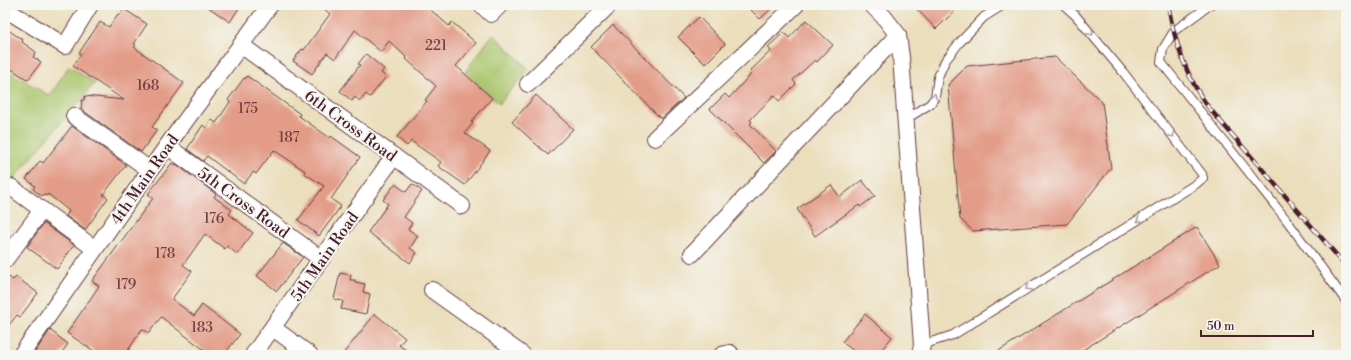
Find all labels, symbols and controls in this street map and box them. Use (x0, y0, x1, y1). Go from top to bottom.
one-way arrow (1086, 29, 1093, 36)
house number: 221 (425, 37, 447, 55)
house number: 168 (137, 77, 159, 95)
street label: 6th Cross Road (300, 86, 401, 166)
one-way arrow (929, 92, 937, 99)
house number: 175 (238, 100, 258, 118)
house number: 187 (278, 129, 300, 147)
one-way arrow (1167, 130, 1174, 137)
street label: 4th Main Road (106, 131, 183, 229)
street label: 5th Cross Road (194, 163, 293, 243)
street label: 5th Main Road (287, 208, 363, 305)
house number: 176 (204, 210, 225, 228)
one-way arrow (1136, 215, 1143, 222)
house number: 178 (155, 245, 175, 263)
house number: 179 (116, 276, 136, 294)
one-way arrow (1025, 284, 1032, 291)
scale bar (1201, 312, 1313, 338)
house number: 183 (191, 319, 213, 337)
text: 50 m (1207, 319, 1235, 334)

